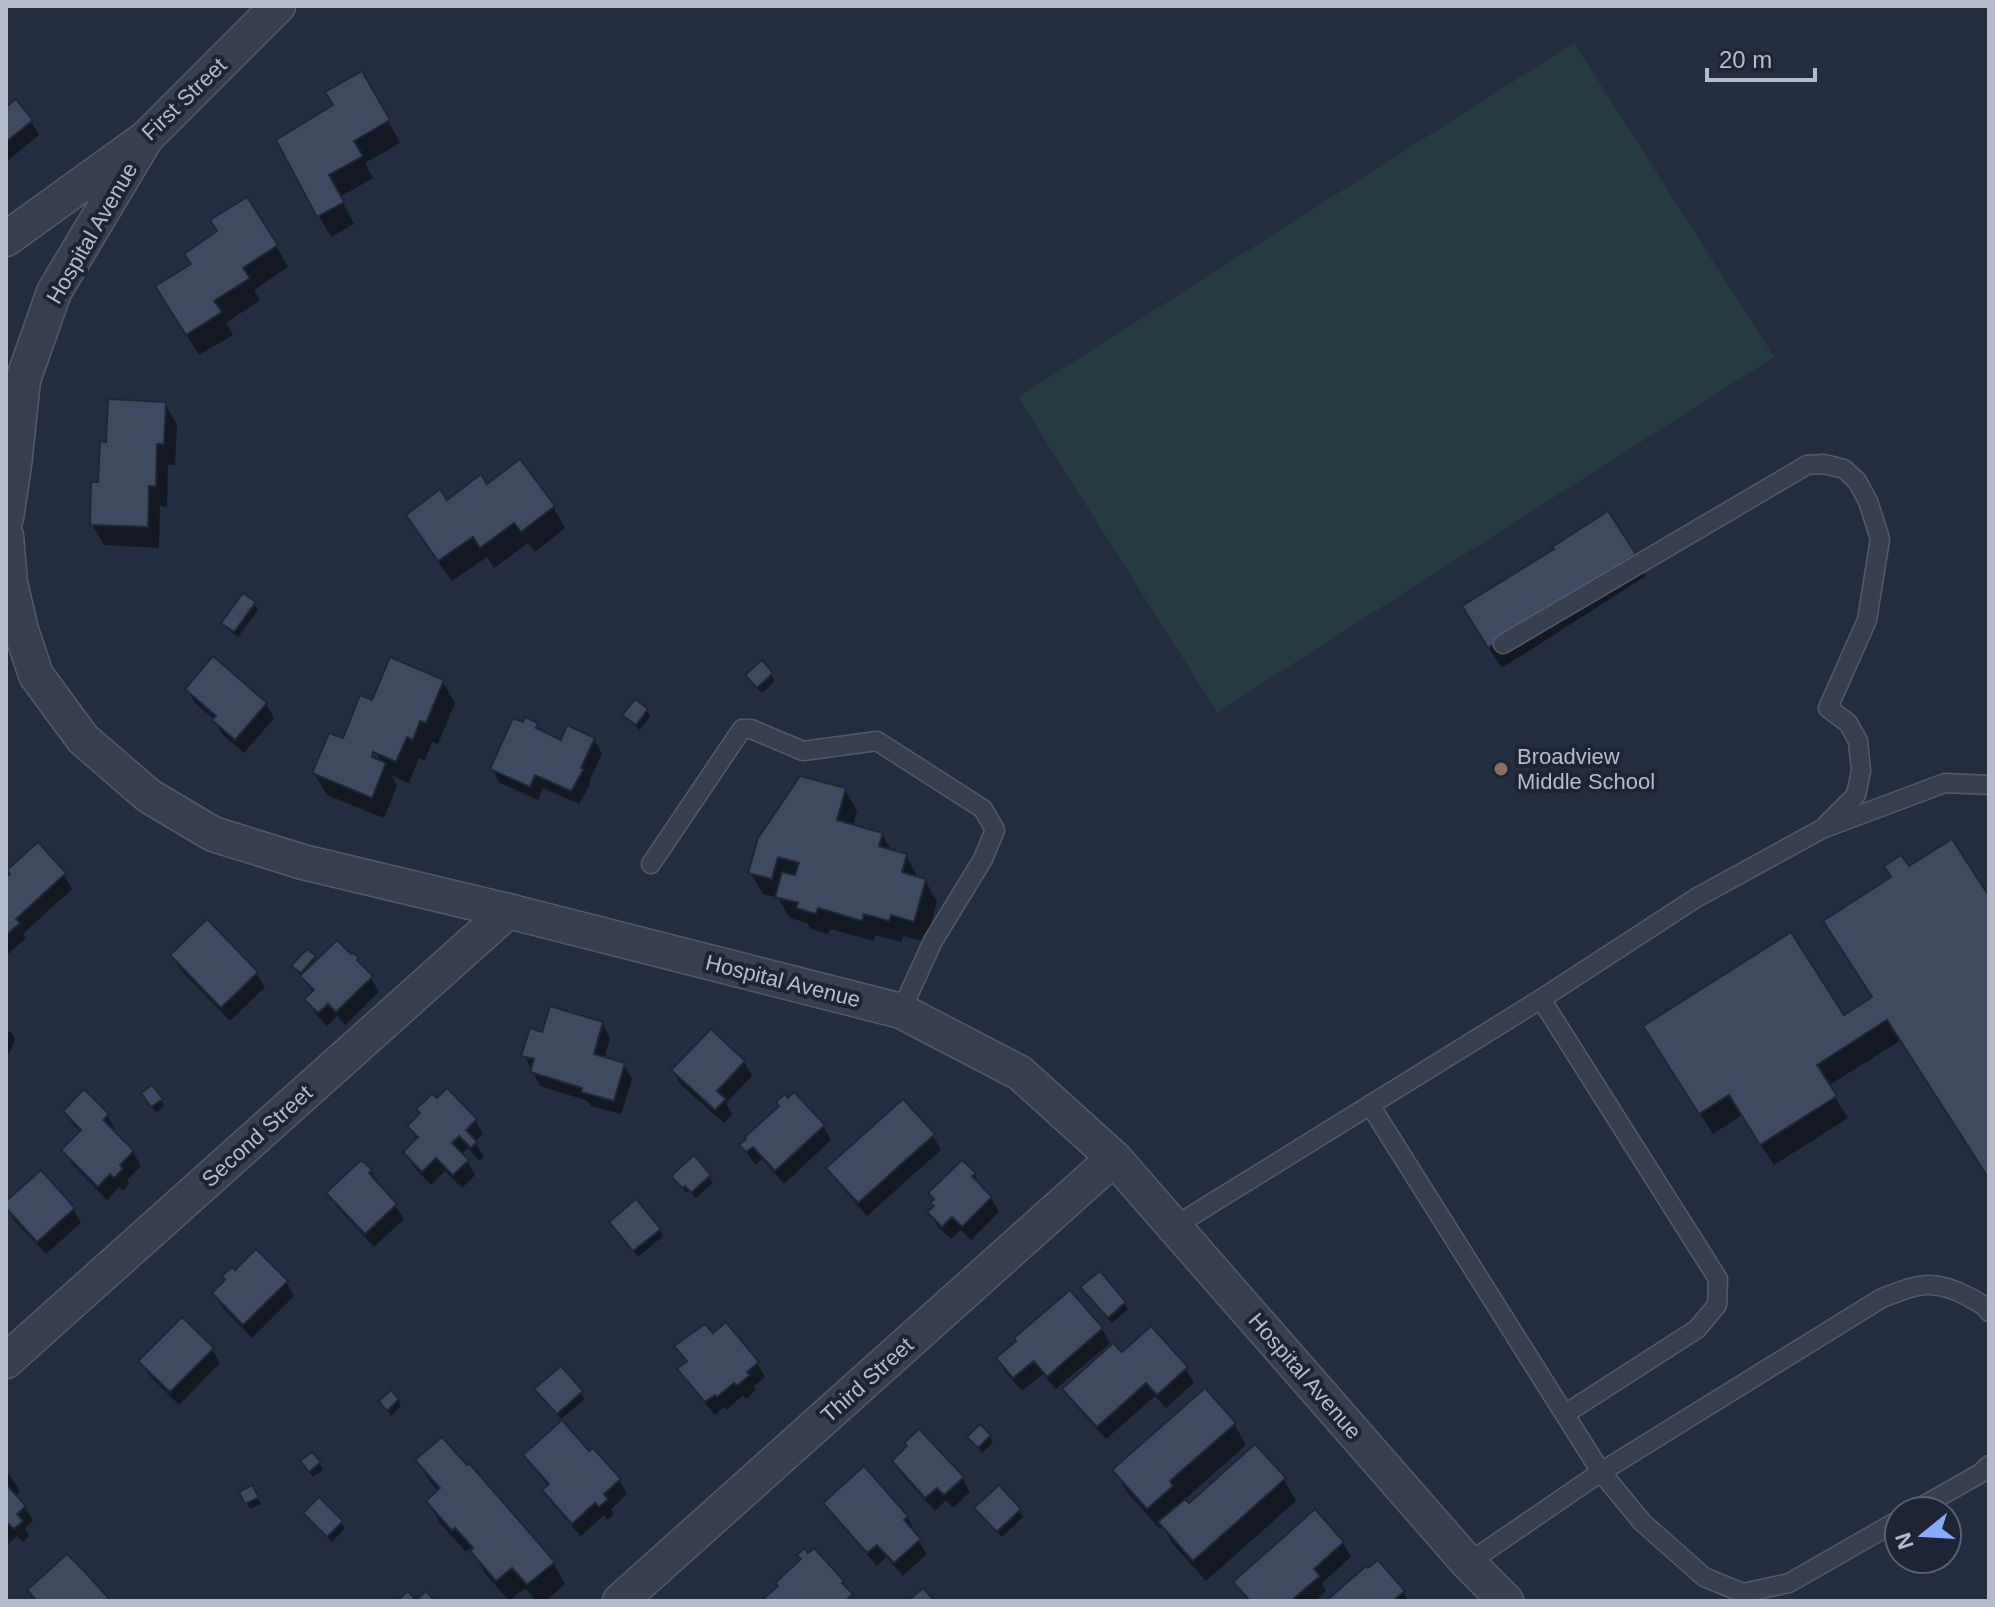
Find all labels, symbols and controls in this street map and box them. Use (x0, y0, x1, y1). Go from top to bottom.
scale bar (1707, 32, 1815, 82)
text: 20 m (1719, 46, 1772, 73)
street label: First Street (137, 53, 231, 145)
street label: Hospital Avenue (42, 158, 142, 308)
place label: Broadview Middle School (1517, 744, 1655, 794)
marker: Broadview Middle School (1492, 760, 1510, 778)
street label: Hospital Avenue (703, 950, 863, 1012)
street label: Second Street (197, 1080, 317, 1192)
street label: Hospital Avenue (1244, 1308, 1366, 1444)
street label: Third Street (816, 1332, 918, 1428)
north arrow (1883, 1495, 1963, 1575)
text: N (1890, 1530, 1919, 1552)

